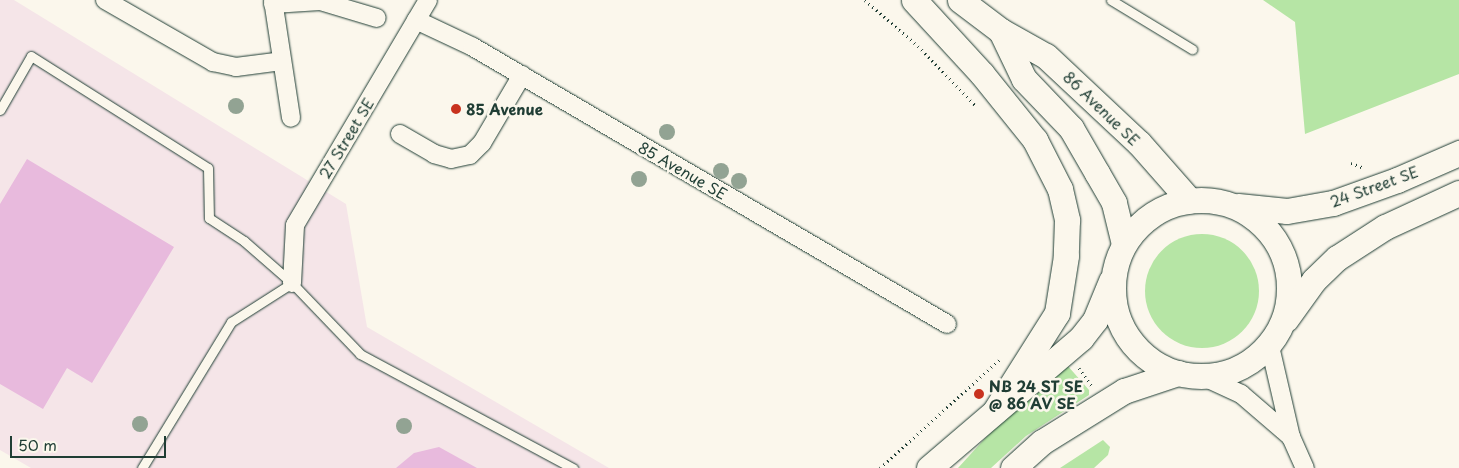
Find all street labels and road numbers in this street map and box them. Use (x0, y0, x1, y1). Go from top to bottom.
street label: 86 Avenue SE (1060, 67, 1144, 149)
street label: 27 Street SE (315, 94, 377, 182)
street label: 85 Avenue SE (636, 138, 730, 202)
street label: 24 Street SE (1327, 162, 1421, 210)

